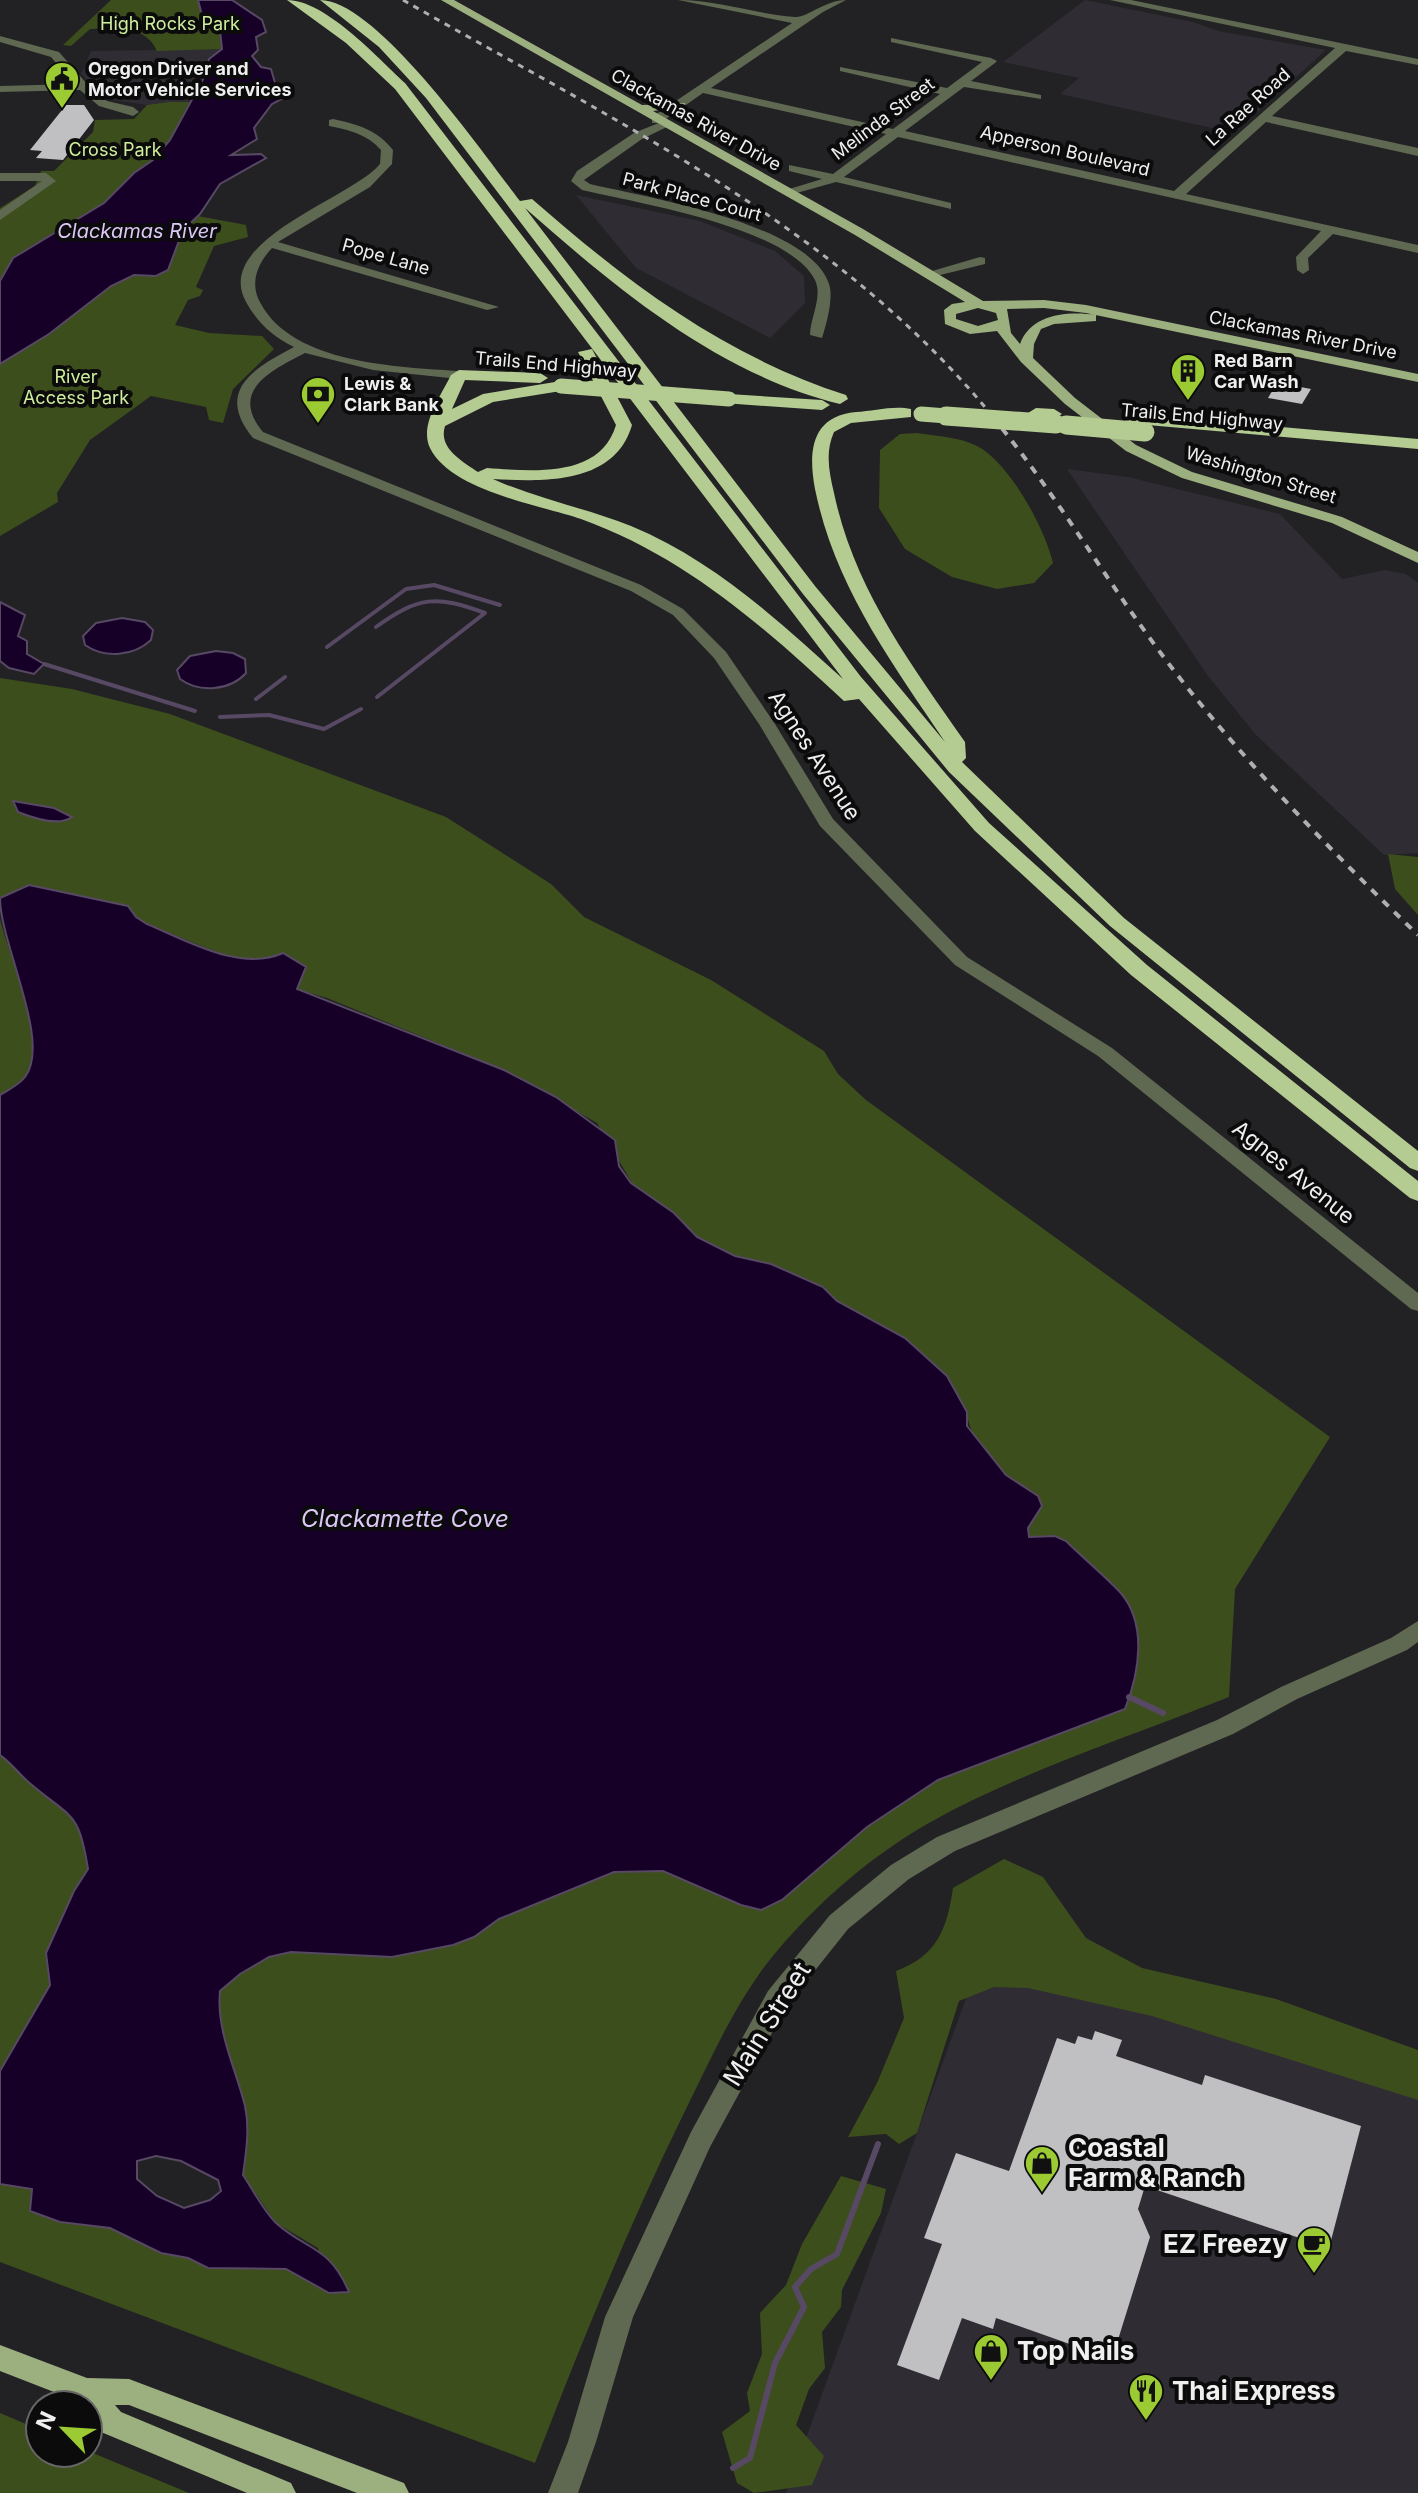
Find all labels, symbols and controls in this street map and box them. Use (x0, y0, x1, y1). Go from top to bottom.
park label: High Rocks Park (100, 13, 240, 34)
place label: Oregon Driver and Motor Vehicle Services (88, 58, 292, 100)
public building icon: Oregon Driver and Motor Vehicle Services (43, 60, 81, 110)
street label: La Rae Road (1201, 63, 1294, 150)
street label: Clackamas River Drive (608, 64, 785, 175)
street label: Melinda Street (827, 73, 938, 164)
street label: Apperson Boulevard (978, 121, 1152, 180)
park label: Cross Park (68, 139, 162, 160)
street label: Park Place Court (620, 168, 764, 225)
water label: Clackamas River (57, 219, 217, 243)
street label: Pope Lane (340, 234, 432, 279)
street label: Clackamas River Drive (1207, 306, 1399, 363)
street label: Trails End Highway (474, 347, 638, 382)
place label: Red Barn Car Wash (1214, 350, 1299, 392)
building icon: Red Barn Car Wash (1169, 352, 1207, 402)
park label: River Access Park (23, 366, 129, 408)
place label: Lewis & Clark Bank (344, 373, 440, 415)
bank icon: Lewis & Clark Bank (299, 375, 337, 425)
street label: Trails End Highway (1120, 399, 1284, 434)
street label: Washington Street (1183, 442, 1339, 507)
street label: Agnes Avenue (763, 685, 867, 825)
street label: Agnes Avenue (1228, 1115, 1360, 1229)
water label: Clackamette Cove (301, 1504, 509, 1533)
street label: Main Street (716, 1956, 817, 2091)
place label: Coastal Farm & Ranch (1068, 2132, 1242, 2193)
shop icon: Coastal Farm & Ranch (1023, 2144, 1061, 2194)
cafe icon: EZ Freezy (1295, 2225, 1333, 2275)
place label: EZ Freezy (1163, 2228, 1288, 2259)
shop icon: Top Nails (972, 2332, 1010, 2382)
place label: Top Nails (1017, 2335, 1134, 2366)
restaurant icon: Thai Express (1127, 2372, 1165, 2422)
place label: Thai Express (1172, 2375, 1336, 2406)
north arrow (24, 2389, 104, 2469)
text: N (31, 2407, 61, 2434)

